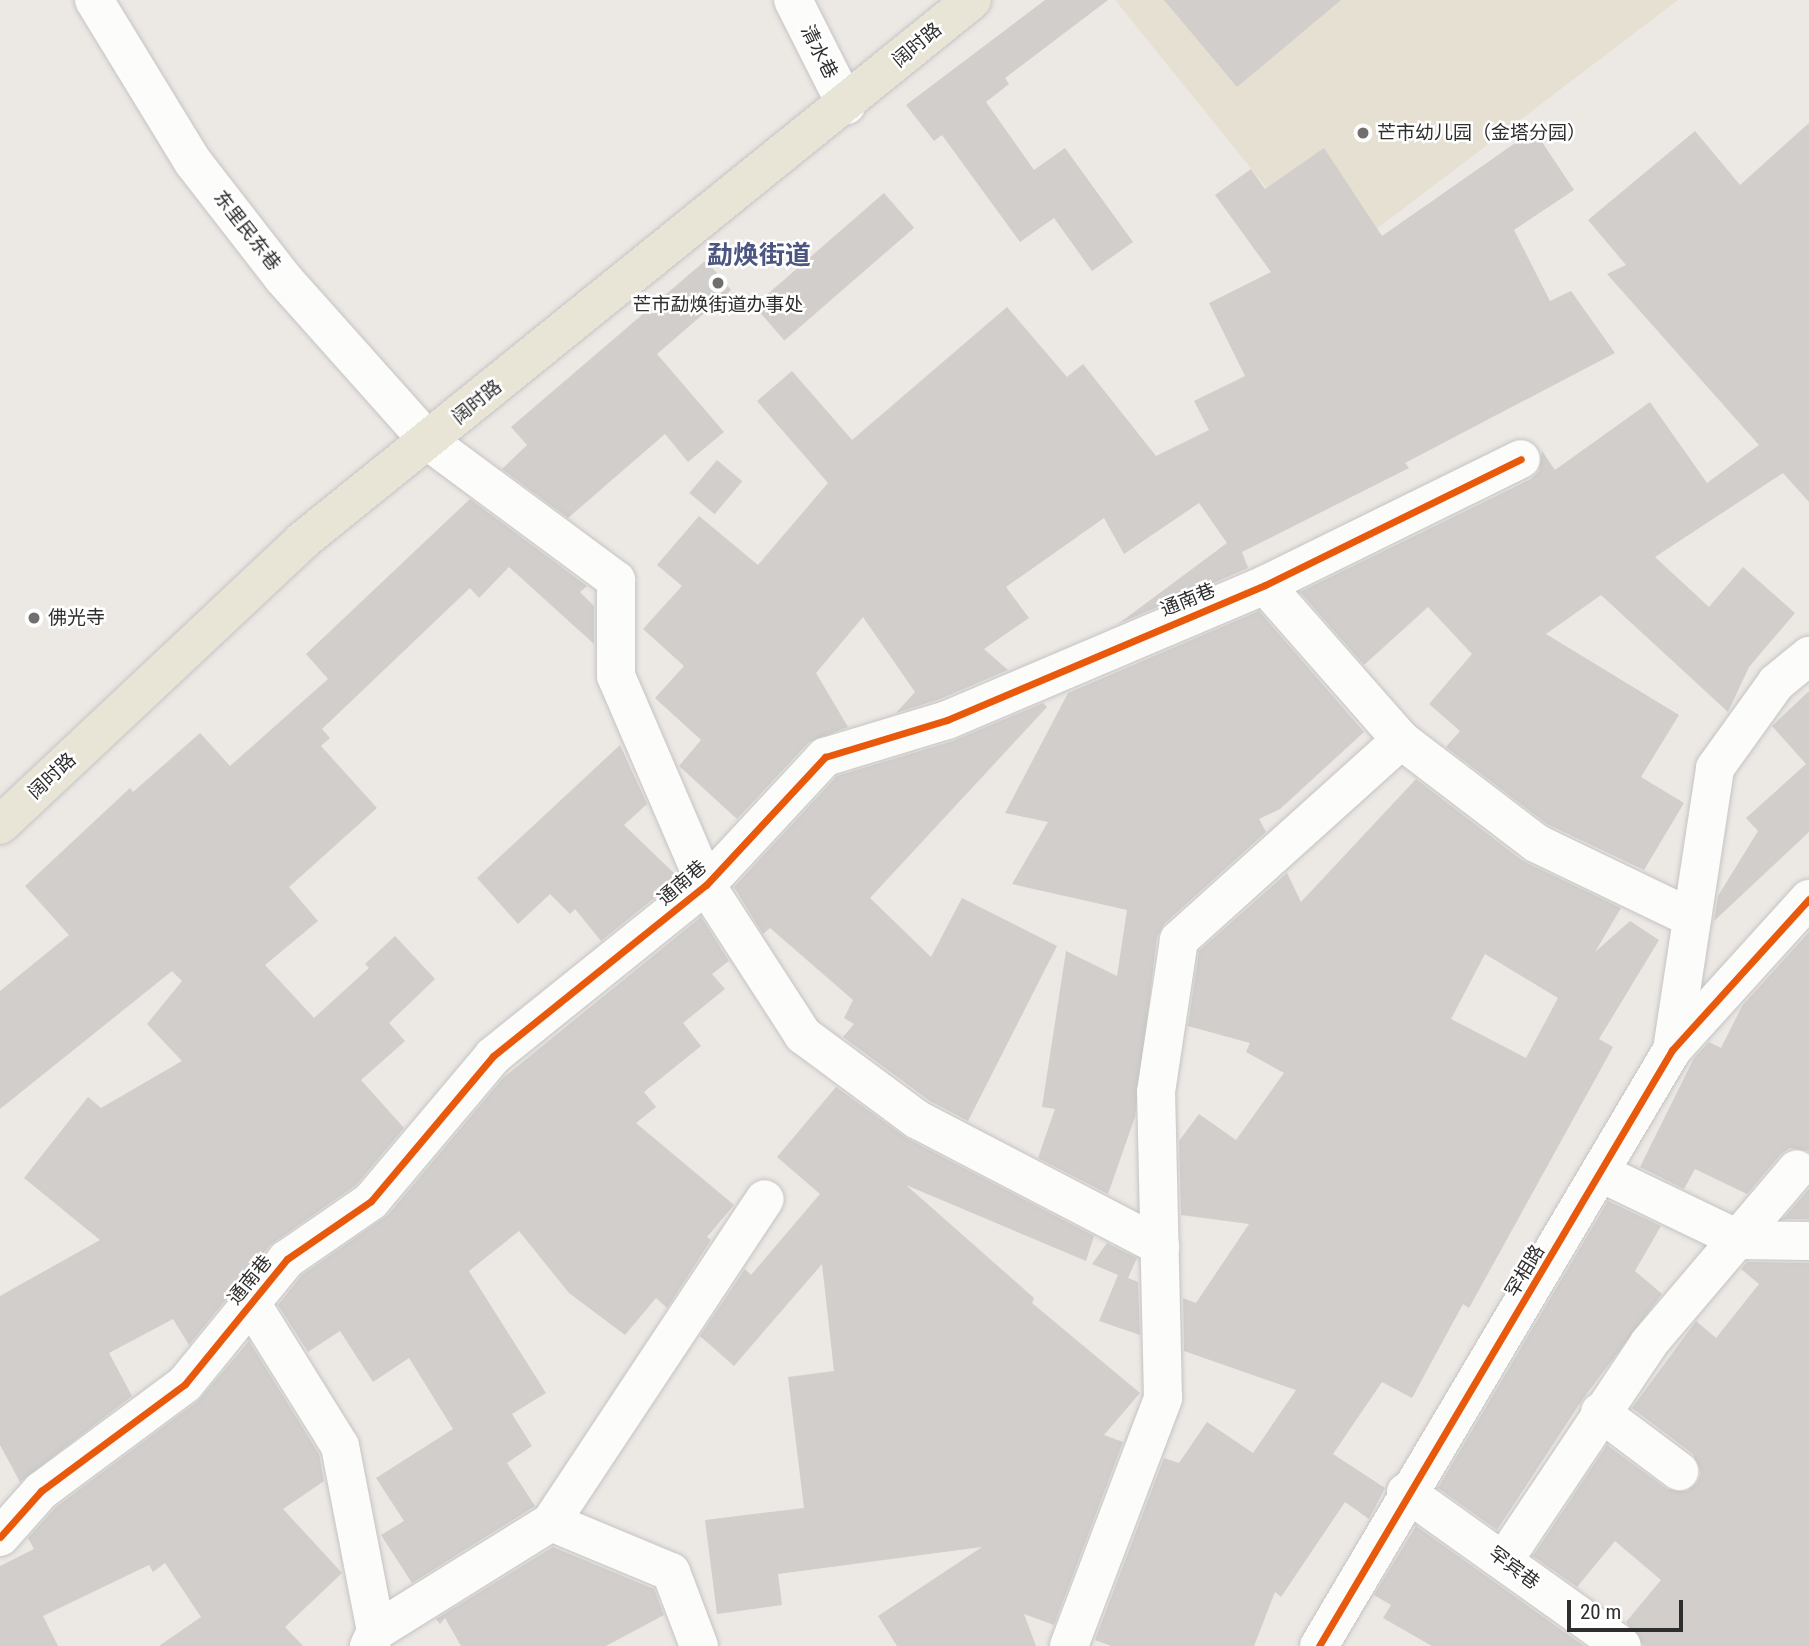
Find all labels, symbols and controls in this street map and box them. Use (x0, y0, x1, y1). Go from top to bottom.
street label: 阔时路 (888, 18, 946, 72)
street label: 清水巷 (796, 21, 842, 83)
place label: 芒市幼儿园（金塔分园） (1377, 122, 1586, 144)
marker: 芒市幼儿园（金塔分园） (1355, 125, 1371, 141)
street label: 东里民东巷 (209, 187, 285, 275)
district label: 勐焕街道 (707, 240, 811, 272)
marker: 芒市勐焕街道办事处 (710, 275, 726, 291)
place label: 芒市勐焕街道办事处 (633, 294, 803, 316)
street label: 阔时路 (448, 375, 506, 429)
street label: 通南巷 (1157, 579, 1219, 621)
place label: 佛光寺 (48, 607, 105, 629)
marker: 佛光寺 (26, 610, 42, 626)
street label: 阔时路 (23, 748, 81, 804)
street label: 通南巷 (653, 856, 711, 910)
street label: 罕相路 (1501, 1241, 1549, 1301)
street label: 通南巷 (223, 1251, 277, 1309)
street label: 罕宾巷 (1484, 1542, 1544, 1594)
scale bar (1571, 1586, 1686, 1630)
text: 20 m (1580, 1600, 1621, 1624)

